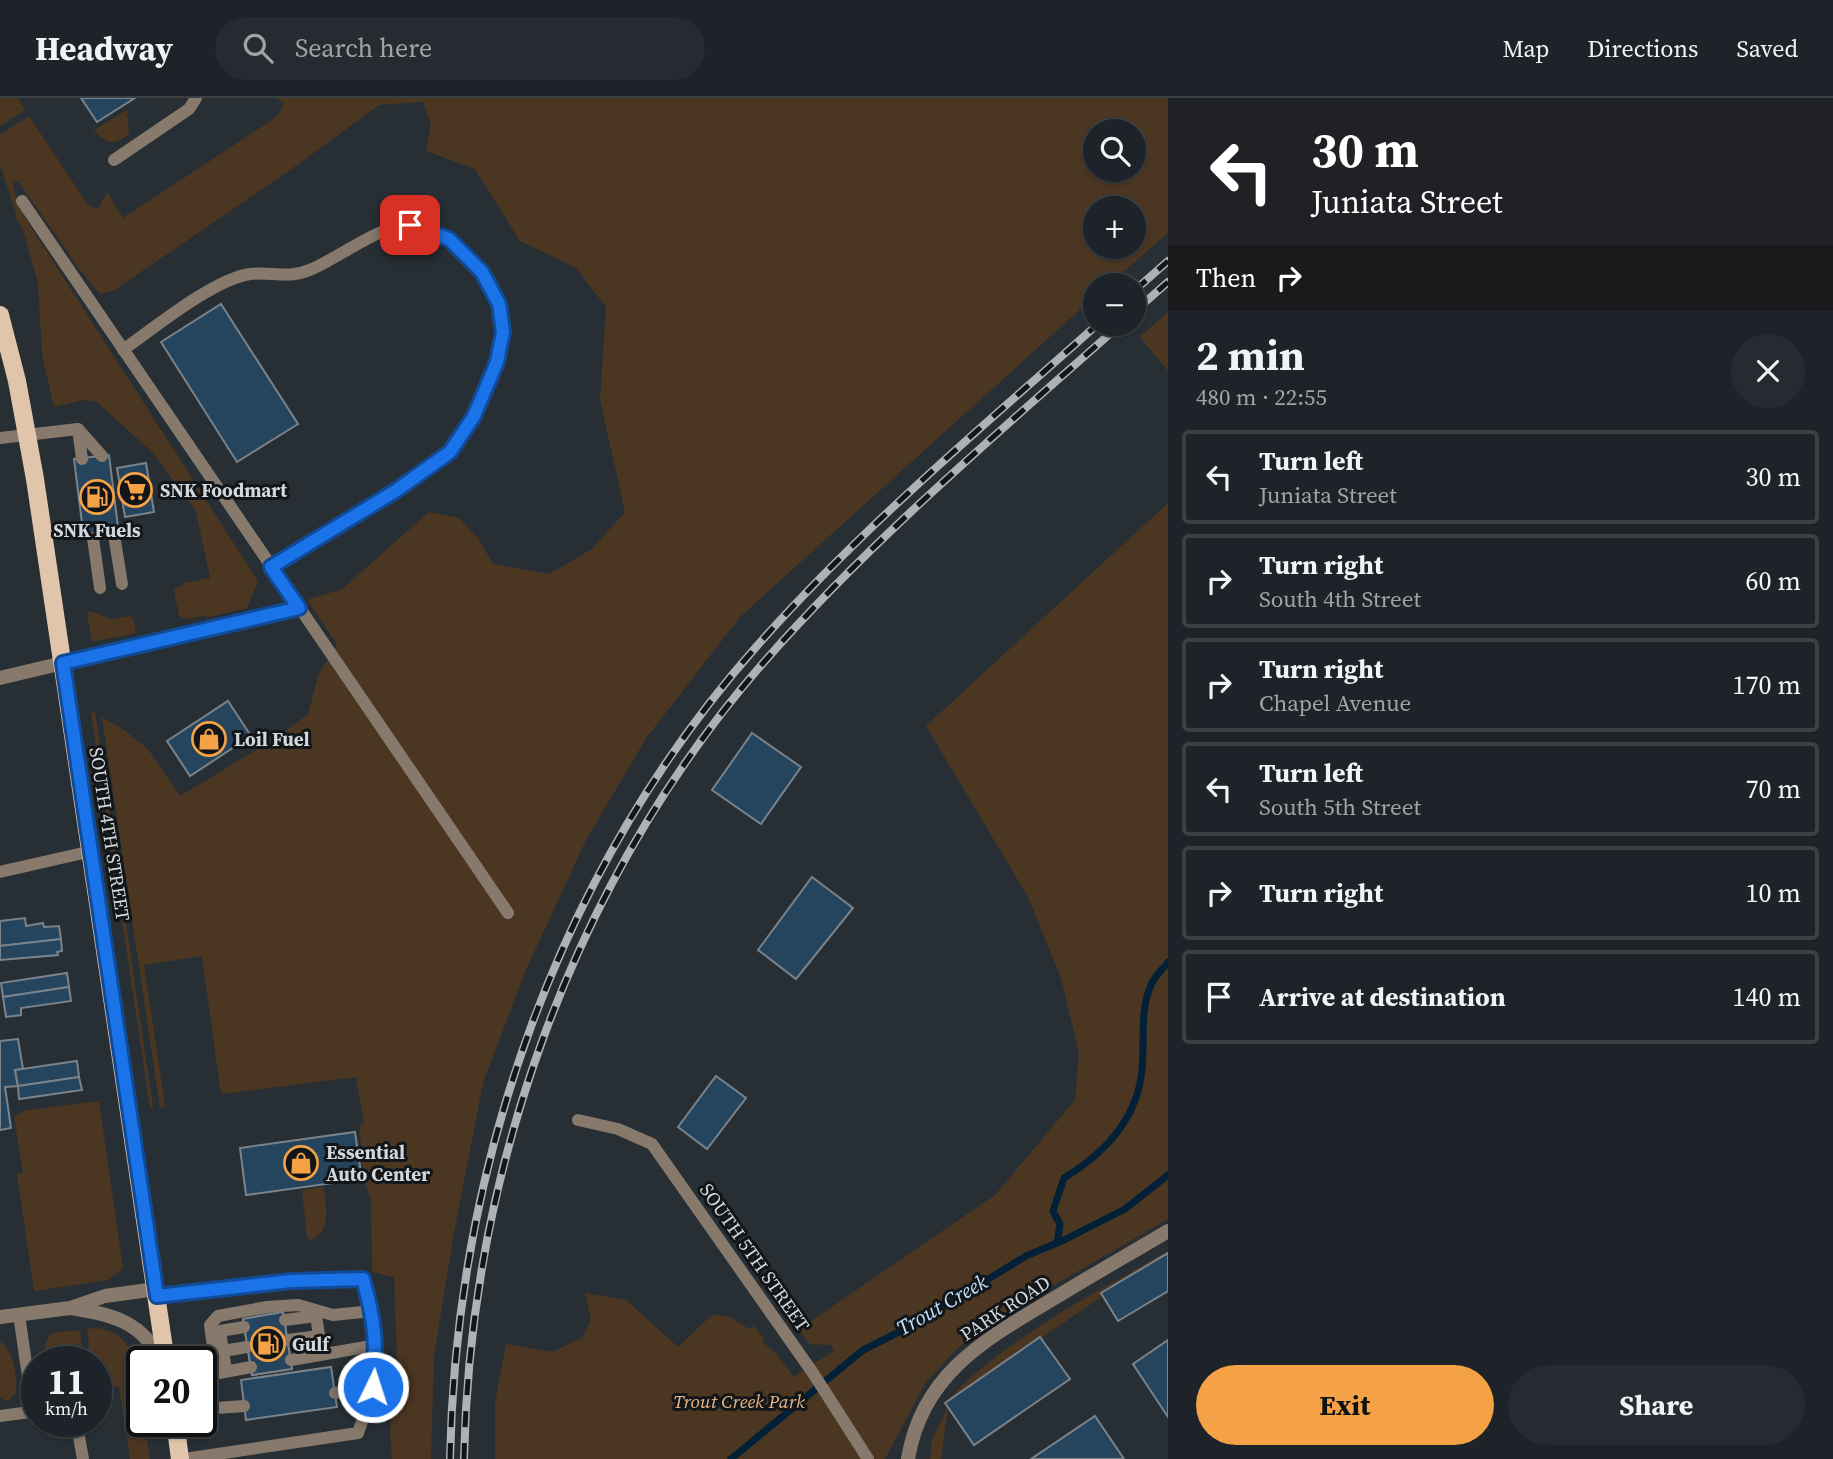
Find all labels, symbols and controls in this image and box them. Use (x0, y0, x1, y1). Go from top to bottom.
search box (215, 17, 705, 80)
text: Headway (35, 26, 173, 71)
icon: search (239, 29, 277, 67)
text: Search here (295, 30, 432, 66)
text: Map (1502, 32, 1549, 65)
text: Directions (1587, 32, 1698, 65)
text: Saved (1736, 32, 1798, 65)
text: 30 m (1311, 116, 1419, 183)
map controls (1083, 119, 1146, 336)
button: search (1083, 119, 1146, 182)
icon: left (1196, 126, 1287, 217)
text: Juniata Street (1311, 180, 1503, 224)
pin (380, 195, 440, 255)
button: + (1083, 196, 1146, 259)
icon: arrive (391, 206, 429, 244)
icon: right (1270, 259, 1308, 297)
text: Then (1196, 260, 1256, 296)
button: − (1083, 273, 1146, 336)
text: 2 min (1196, 326, 1305, 384)
button: close (1731, 334, 1805, 408)
text: 480 m · 22:55 (1196, 381, 1327, 413)
text: Turn left (1259, 443, 1363, 479)
icon: left (1200, 458, 1238, 496)
text: 30 m (1746, 459, 1801, 495)
supermarket icon: SNK Foodmart (116, 471, 154, 509)
place label: SNK Foodmart (160, 477, 287, 503)
fuel station icon: SNK Fuels (78, 478, 116, 516)
text: Juniata Street (1259, 479, 1397, 511)
place label: SNK Fuels (53, 517, 141, 543)
text: Turn right (1259, 547, 1383, 583)
icon: right (1200, 562, 1238, 600)
text: 60 m (1746, 563, 1801, 599)
text: South 4th Street (1259, 583, 1421, 615)
text: Turn right (1259, 651, 1383, 687)
icon: right (1200, 666, 1238, 704)
text: 170 m (1733, 667, 1801, 703)
text: Chapel Avenue (1259, 687, 1411, 719)
shop icon: Loil Fuel (190, 720, 228, 758)
place label: Loil Fuel (234, 726, 310, 752)
street label: SOUTH 4TH STREET (83, 745, 137, 923)
text: Turn left (1259, 755, 1363, 791)
icon: left (1200, 770, 1238, 808)
text: 70 m (1746, 771, 1801, 807)
text: South 5th Street (1259, 791, 1421, 823)
icon: right (1200, 874, 1238, 912)
text: Turn right (1259, 875, 1383, 911)
text: 10 m (1746, 875, 1801, 911)
icon: arrive (1200, 978, 1238, 1016)
text: Arrive at destination (1259, 979, 1506, 1015)
text: 140 m (1733, 979, 1801, 1015)
place label: Essential Auto Center (326, 1139, 430, 1187)
shop icon: Essential Auto Center (282, 1144, 320, 1182)
street label: SOUTH 5TH STREET (694, 1178, 816, 1337)
water label: Trout Creek (891, 1267, 993, 1342)
street label: PARK ROAD (955, 1269, 1055, 1347)
fuel station icon: Gulf (249, 1325, 287, 1363)
place label: Gulf (292, 1331, 331, 1357)
speed limit sign: 20 (126, 1346, 217, 1437)
position arrow (336, 1350, 410, 1424)
text: 11 (48, 1358, 85, 1406)
button: Exit (1196, 1365, 1494, 1445)
button: Share (1508, 1365, 1805, 1445)
park label: Trout Creek Park (673, 1388, 805, 1414)
text: km/h (45, 1396, 88, 1421)

